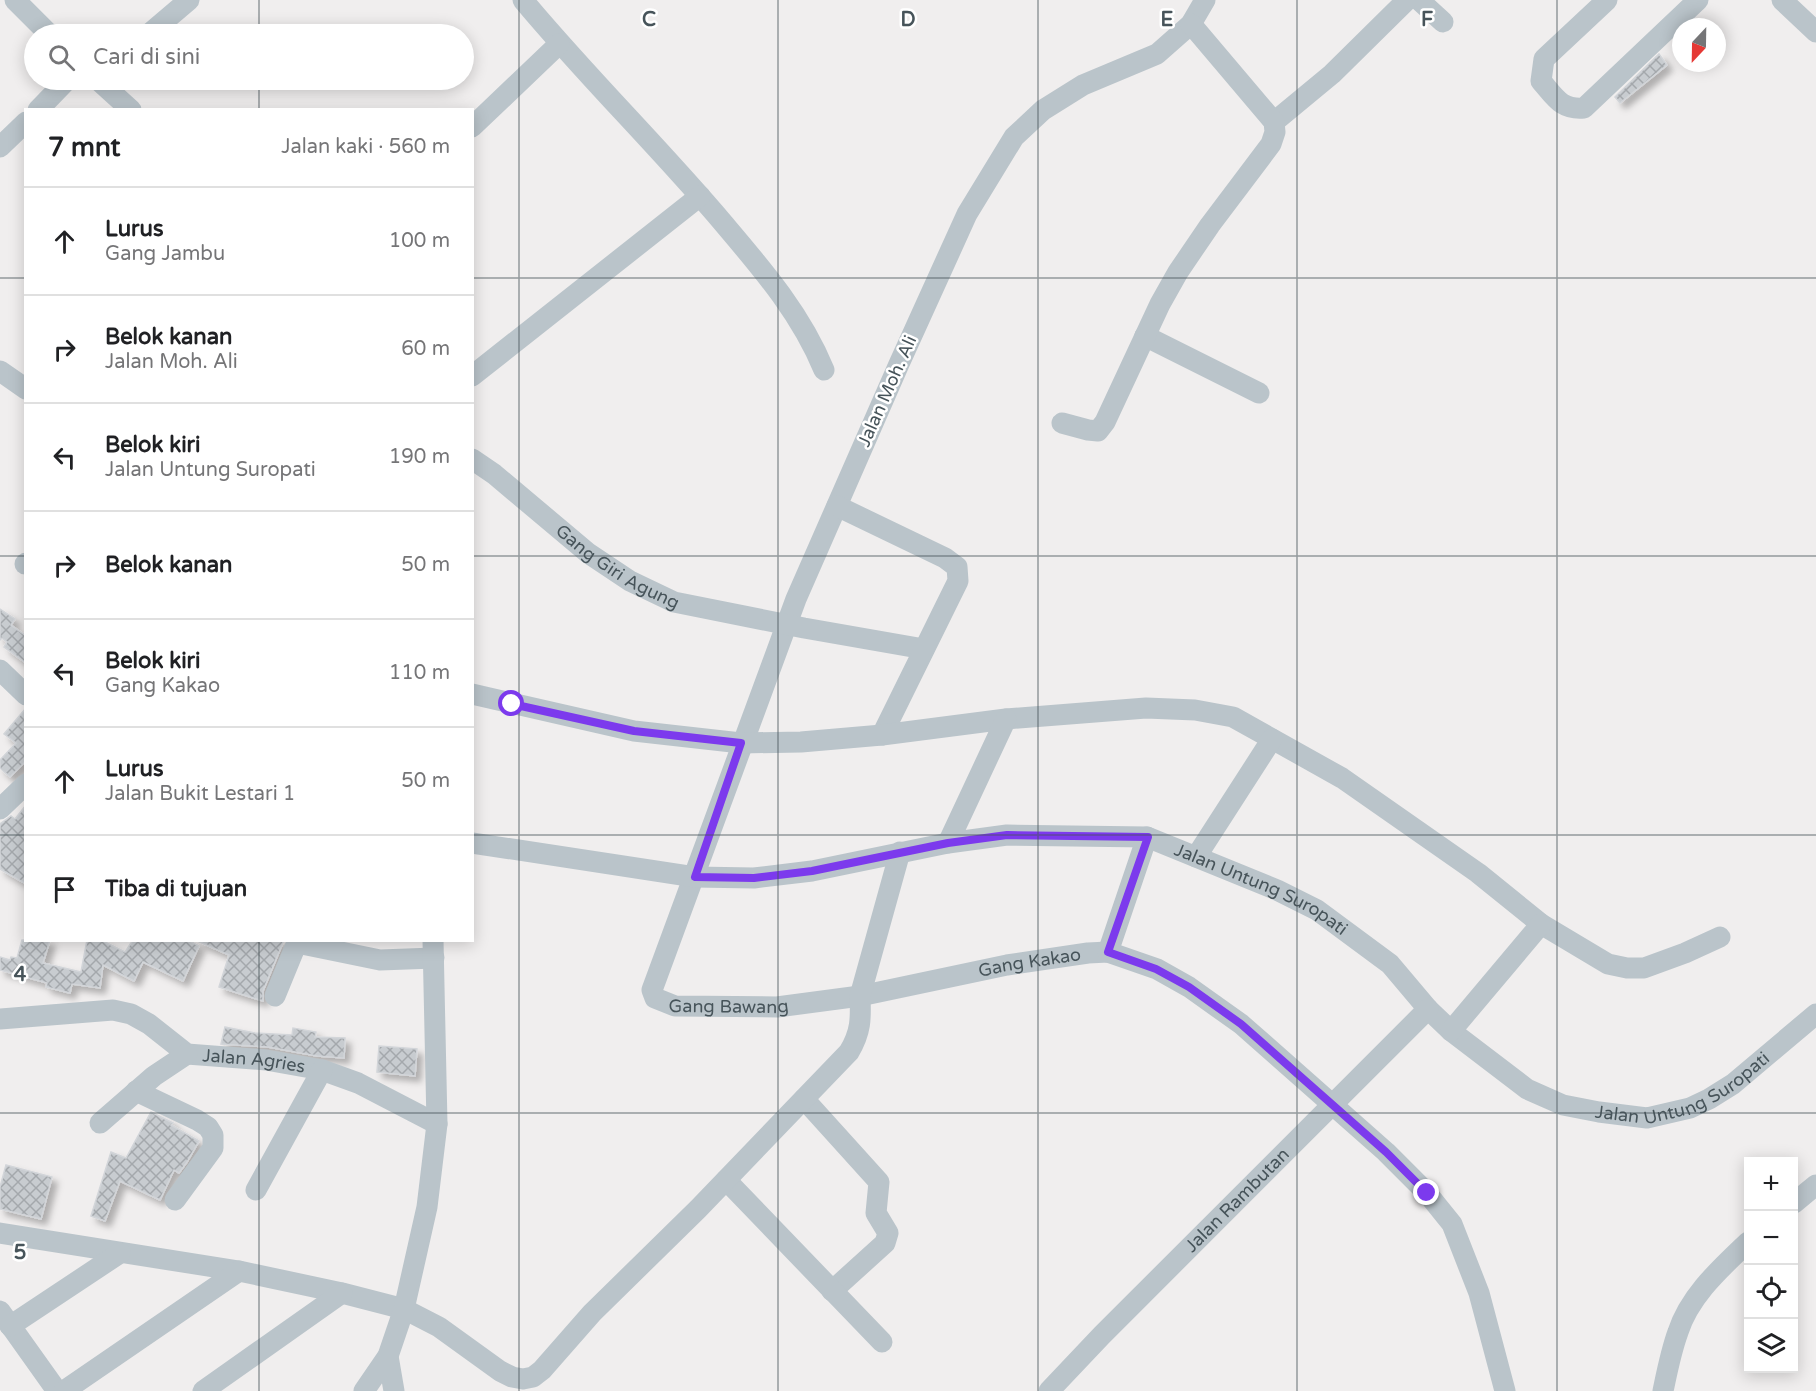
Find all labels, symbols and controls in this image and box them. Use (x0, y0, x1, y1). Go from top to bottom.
text: C (642, 8, 656, 32)
text: D (900, 8, 916, 32)
text: E (1161, 8, 1174, 32)
text: F (1421, 8, 1433, 32)
north arrow (1672, 18, 1726, 72)
search box (24, 24, 474, 90)
icon: search (45, 41, 78, 74)
text: Cari di sini (93, 44, 200, 70)
text: 7 mnt (48, 132, 120, 163)
text: Jalan kaki · 560 m (281, 135, 450, 159)
text: Lurus (105, 216, 163, 242)
icon: ahead (48, 225, 81, 258)
text: 100 m (389, 229, 450, 253)
text: Gang Jambu (105, 242, 225, 266)
text: Belok kanan (105, 324, 232, 350)
street label: Jalan Moh. Ali (853, 332, 921, 450)
icon: right (48, 333, 81, 366)
text: 60 m (401, 337, 450, 361)
text: Jalan Moh. Ali (105, 350, 238, 374)
text: Belok kiri (105, 432, 201, 458)
icon: left (48, 441, 81, 474)
text: 190 m (389, 445, 450, 469)
text: Jalan Untung Suropati (105, 458, 316, 482)
street label: Gang Giri Agung (551, 520, 683, 614)
icon: right (48, 549, 81, 582)
text: Belok kanan (105, 552, 232, 578)
text: 50 m (401, 553, 450, 577)
text: Belok kiri (105, 648, 201, 674)
icon: left (48, 657, 81, 690)
text: 110 m (389, 661, 450, 685)
text: Gang Kakao (105, 674, 220, 698)
route start (498, 690, 524, 716)
text: Lurus (105, 756, 163, 782)
icon: ahead (48, 765, 81, 798)
text: 50 m (401, 769, 450, 793)
text: Jalan Bukit Lestari 1 (105, 782, 295, 806)
street label: Jalan Untung Suropati (1171, 838, 1352, 940)
icon: arrive (48, 873, 81, 906)
text: Tiba di tujuan (105, 876, 247, 902)
street label: Gang Kakao (976, 943, 1082, 982)
text: 4 (14, 963, 27, 987)
street label: Gang Bawang (669, 995, 790, 1018)
street label: Jalan Agries (202, 1044, 307, 1078)
street label: Jalan Untung Suropati (1594, 1047, 1774, 1129)
street label: Jalan Rambutan (1180, 1143, 1294, 1257)
map controls (1744, 1157, 1798, 1373)
button: + (1744, 1157, 1798, 1211)
route end (1413, 1179, 1439, 1205)
button: − (1744, 1211, 1798, 1265)
text: 5 (14, 1241, 26, 1265)
button: locate (1744, 1265, 1798, 1319)
button: layers (1744, 1319, 1798, 1373)

